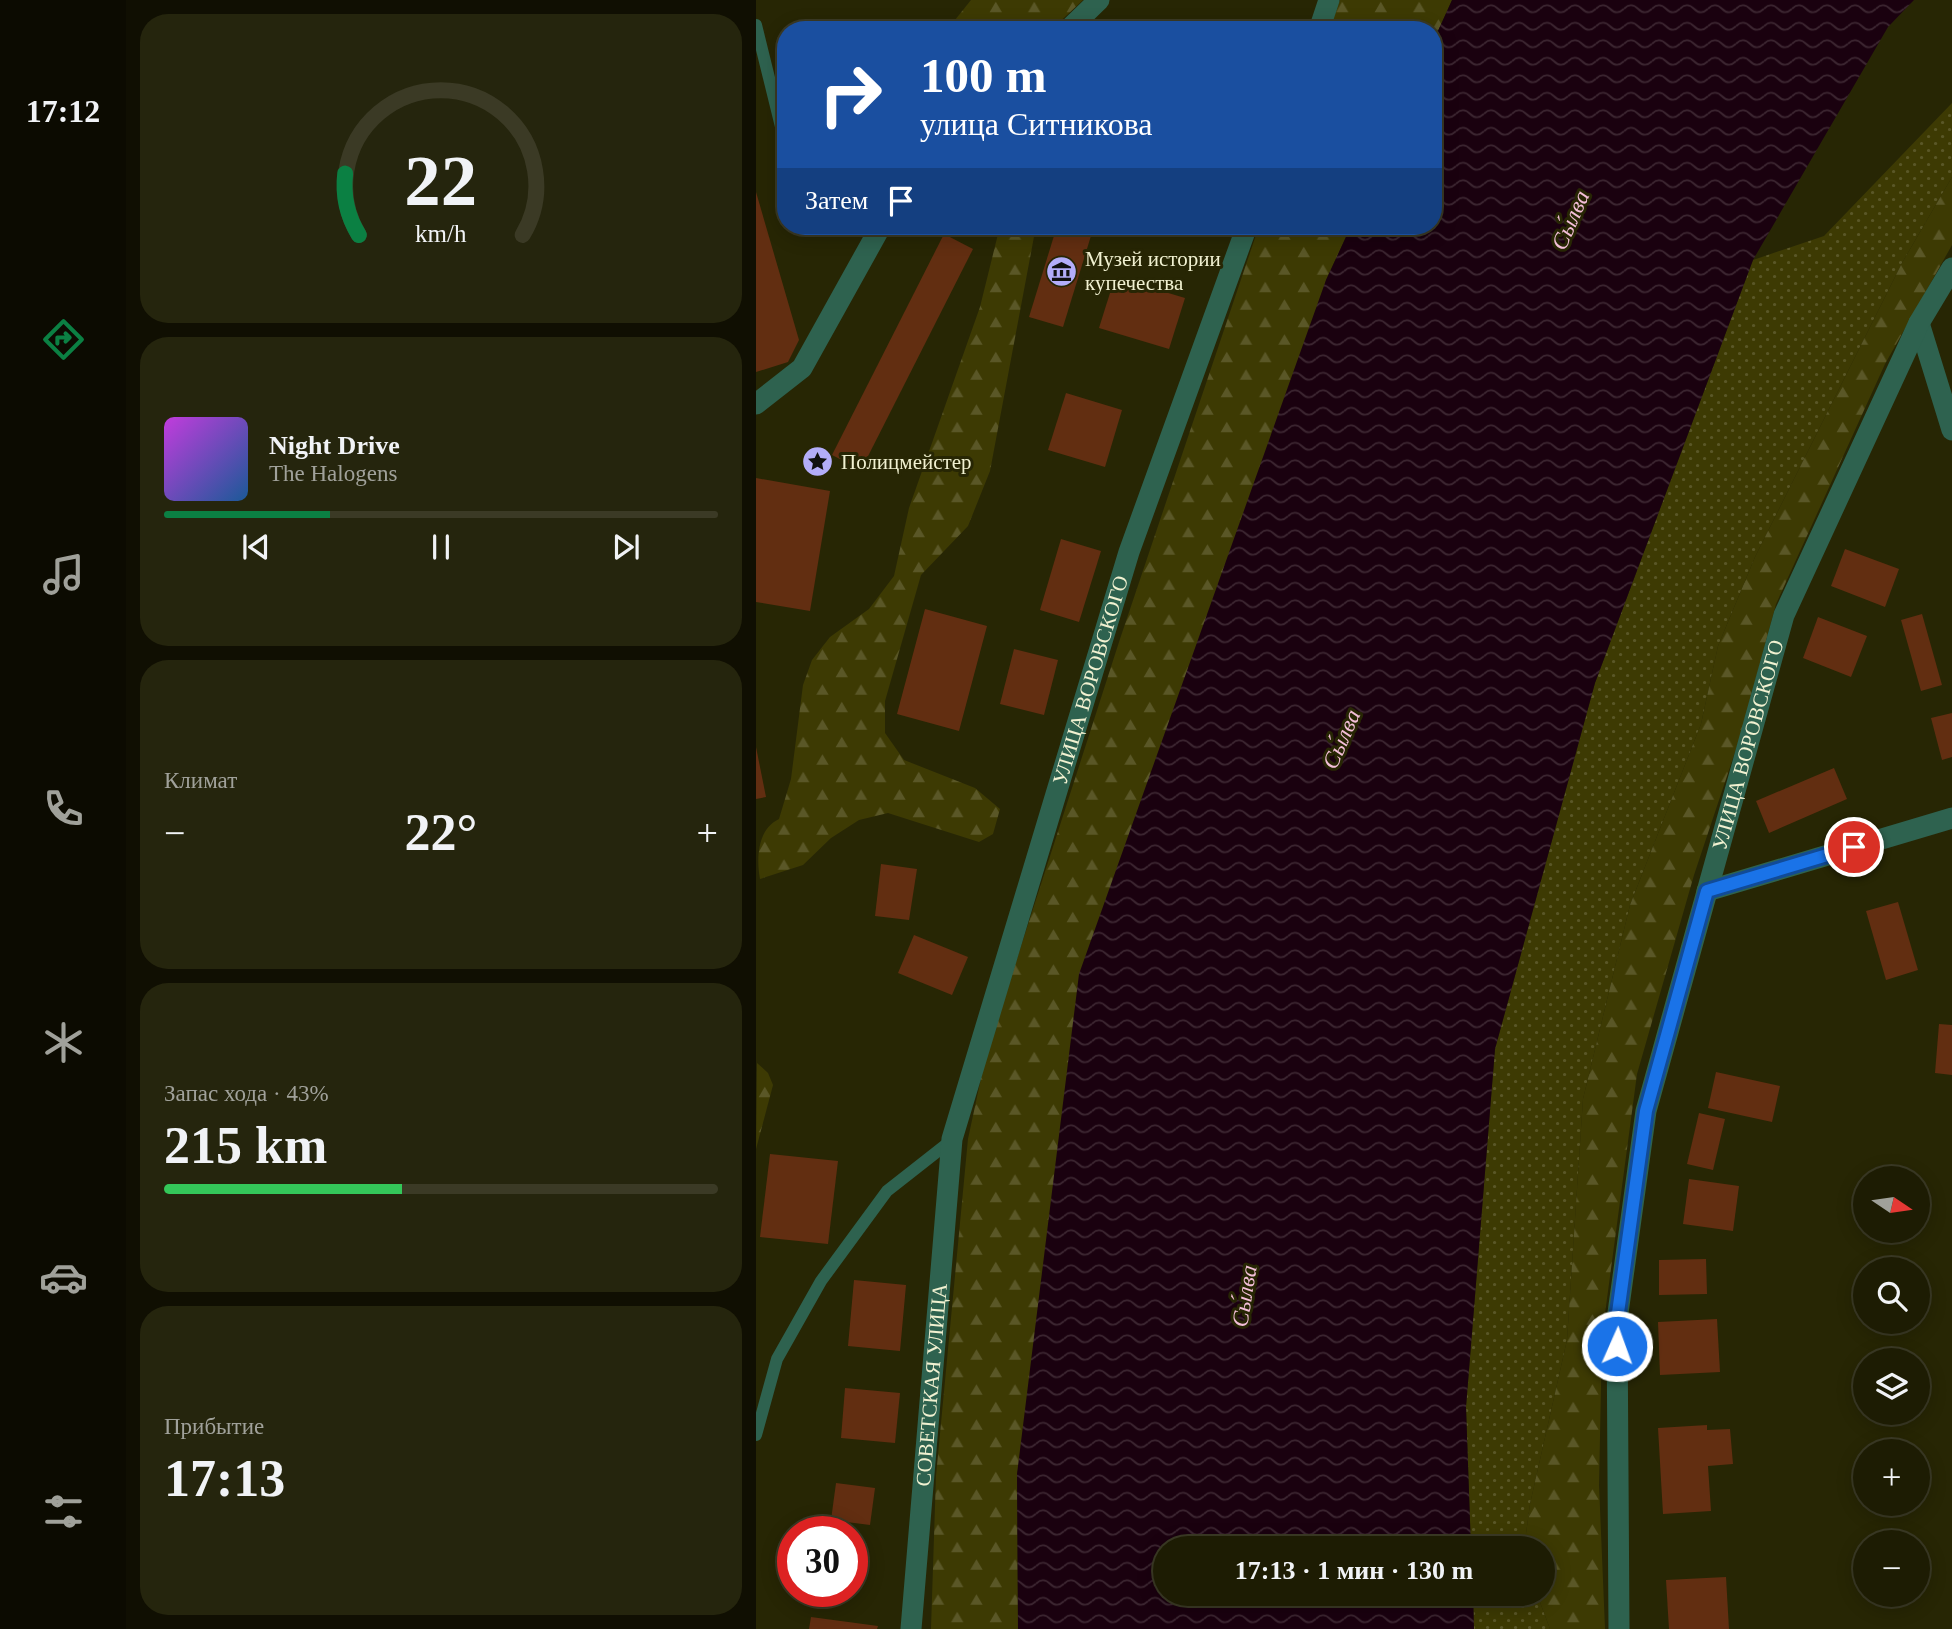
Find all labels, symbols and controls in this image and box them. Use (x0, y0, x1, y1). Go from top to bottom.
text: 100 m (920, 48, 1047, 103)
icon: right (805, 49, 896, 140)
text: 17:12 (26, 93, 100, 129)
text: улица Ситникова (920, 106, 1153, 142)
text: 22 (405, 140, 477, 221)
icon: arrive (882, 182, 920, 220)
text: Затем (805, 186, 868, 215)
water label: Сы́лва (1545, 186, 1595, 254)
text: km/h (415, 219, 467, 246)
place label: Музей истории купечества (1085, 247, 1221, 295)
museum icon: Музей истории купечества (1045, 254, 1079, 288)
icon: directions (39, 315, 88, 364)
text: Night Drive (269, 431, 400, 460)
place icon: Полицмейстер (801, 445, 835, 479)
place label: Полицмейстер (841, 450, 972, 474)
text: The Halogens (269, 461, 397, 486)
icon: previous (237, 528, 275, 566)
icon: pause (422, 528, 460, 566)
icon: next (607, 528, 645, 566)
icon: music (39, 550, 88, 599)
street label: УЛИЦА ВОРОВСКОГО (1048, 573, 1133, 788)
street label: УЛИЦА ВОРОВСКОГО (1707, 637, 1789, 853)
water label: Сы́лва (1316, 705, 1366, 773)
text: Климат (164, 768, 237, 793)
icon: phone (39, 784, 88, 833)
text: 22° (405, 804, 477, 861)
text: − (164, 812, 185, 854)
text: + (697, 812, 718, 854)
pin (1824, 817, 1884, 877)
icon: arrive (1835, 828, 1873, 866)
icon: climate (39, 1018, 88, 1067)
text: Запас хода · 43% (164, 1081, 329, 1106)
text: 215 km (164, 1117, 327, 1174)
north arrow (1853, 1166, 1930, 1242)
map controls (1853, 1166, 1930, 1607)
icon: car (39, 1253, 88, 1302)
button: search (1853, 1257, 1930, 1334)
water label: Сы́лва (1226, 1263, 1262, 1329)
street label: СОВЕТСКАЯ УЛИЦА (911, 1282, 952, 1487)
position arrow (1580, 1309, 1654, 1383)
button: layers (1853, 1348, 1930, 1425)
text: Прибытие (164, 1414, 264, 1439)
button: + (1853, 1439, 1930, 1516)
text: 17:13 (164, 1450, 285, 1507)
icon: filters (39, 1487, 88, 1536)
speed limit sign: 30 (777, 1516, 868, 1607)
button: − (1853, 1530, 1930, 1607)
text: 17:13 · 1 мин · 130 m (1235, 1556, 1473, 1585)

